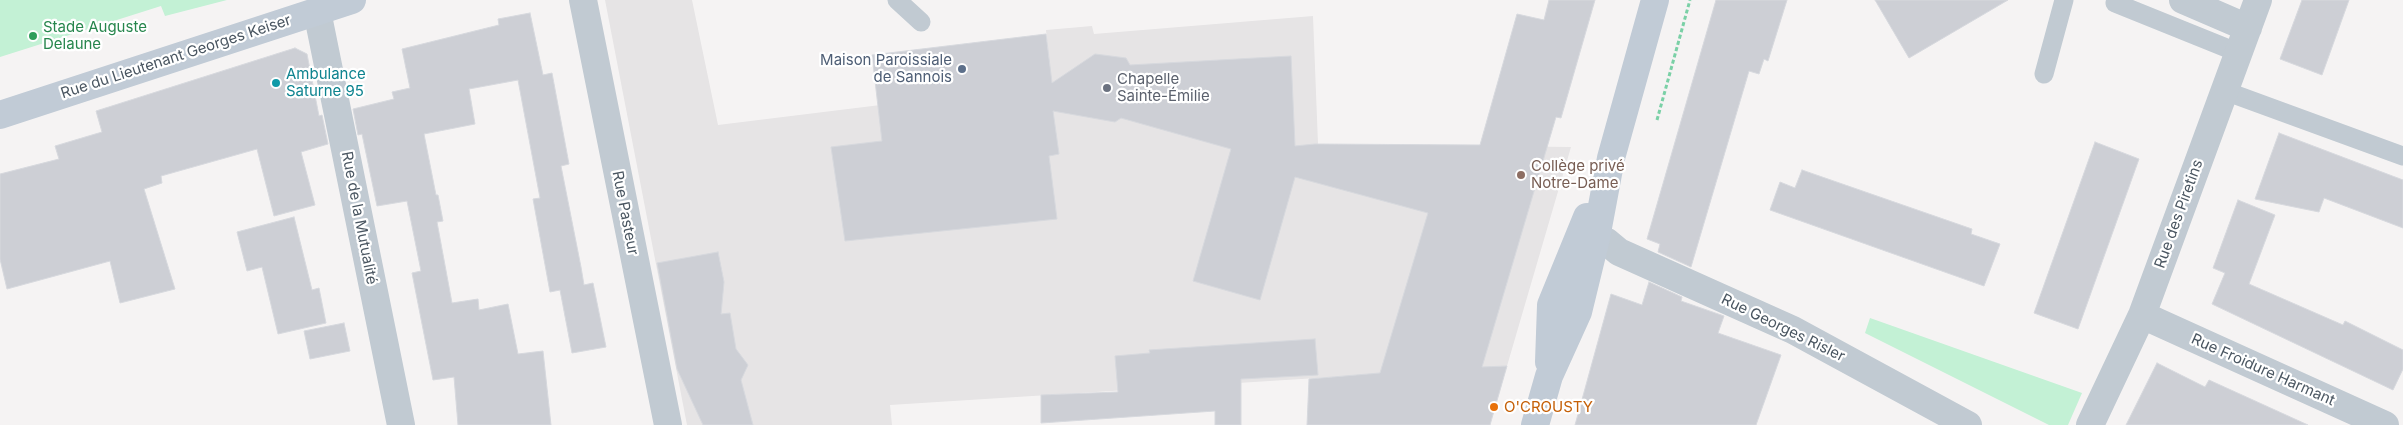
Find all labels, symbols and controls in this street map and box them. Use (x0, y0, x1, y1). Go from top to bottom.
street label: Rue du Lieutenant Georges Keiser (59, 11, 293, 103)
place label: Stade Auguste Delaune (43, 18, 147, 53)
marker: Stade Auguste Delaune (27, 30, 39, 42)
place label: Maison Paroissiale de Sannois (820, 51, 952, 86)
marker: Maison Paroissiale de Sannois (956, 63, 968, 75)
place label: Ambulance Saturne 95 (286, 65, 366, 100)
place label: Chapelle Sainte-Émilie (1117, 70, 1210, 105)
marker: Ambulance Saturne 95 (270, 77, 282, 89)
marker: Chapelle Sainte-Émilie (1101, 82, 1113, 94)
street label: Rue de la Mutualité (337, 150, 381, 286)
place label: Collège privé Notre-Dame (1531, 157, 1625, 192)
street label: Rue des Piretins (2151, 157, 2207, 271)
street label: Rue Pasteur (608, 169, 642, 257)
marker: Collège privé Notre-Dame (1515, 169, 1527, 181)
street label: Rue Georges Risler (1718, 290, 1848, 366)
street label: Rue Froidure Harmant (2188, 330, 2338, 410)
place label: O'CROUSTY (1504, 398, 1593, 416)
marker: O'CROUSTY (1488, 401, 1500, 413)

